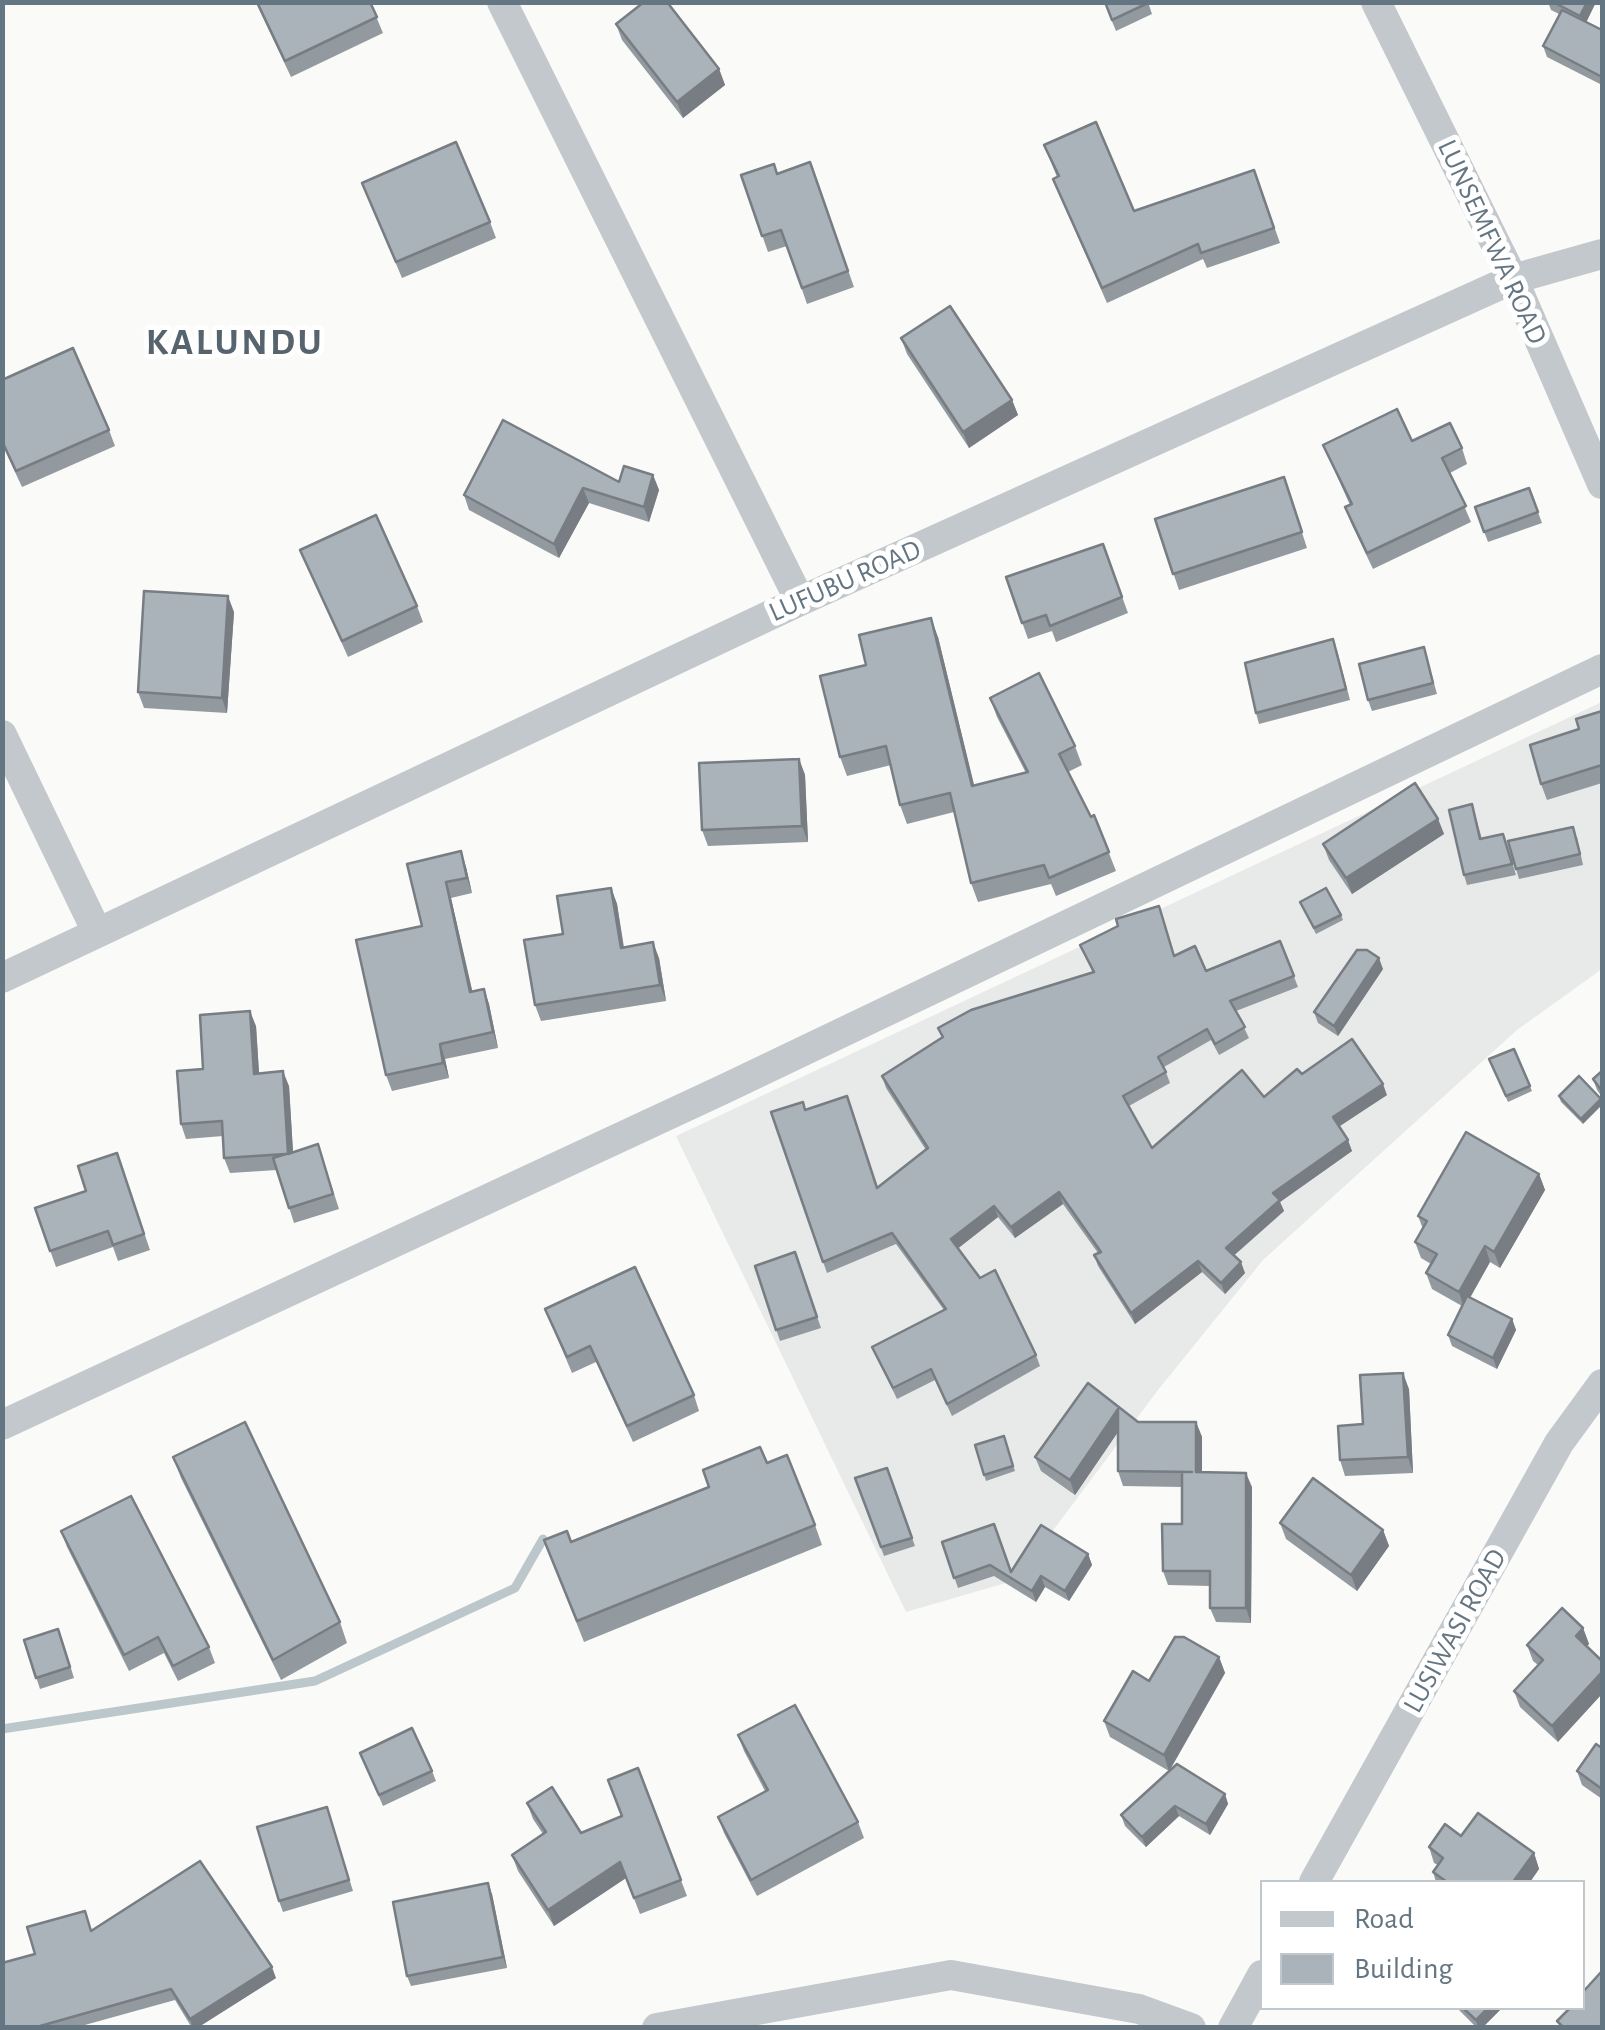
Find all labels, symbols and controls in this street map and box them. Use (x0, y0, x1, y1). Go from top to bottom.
street label: LUNSEMFWA ROAD (1430, 134, 1554, 350)
district label: KALUNDU (146, 320, 324, 366)
street label: LUFUBU ROAD (764, 533, 926, 629)
street label: LUSIWASI ROAD (1396, 1543, 1514, 1719)
legend (1260, 1880, 1585, 2010)
text: Road (1354, 1904, 1414, 1934)
text: Building (1354, 1954, 1453, 1984)

